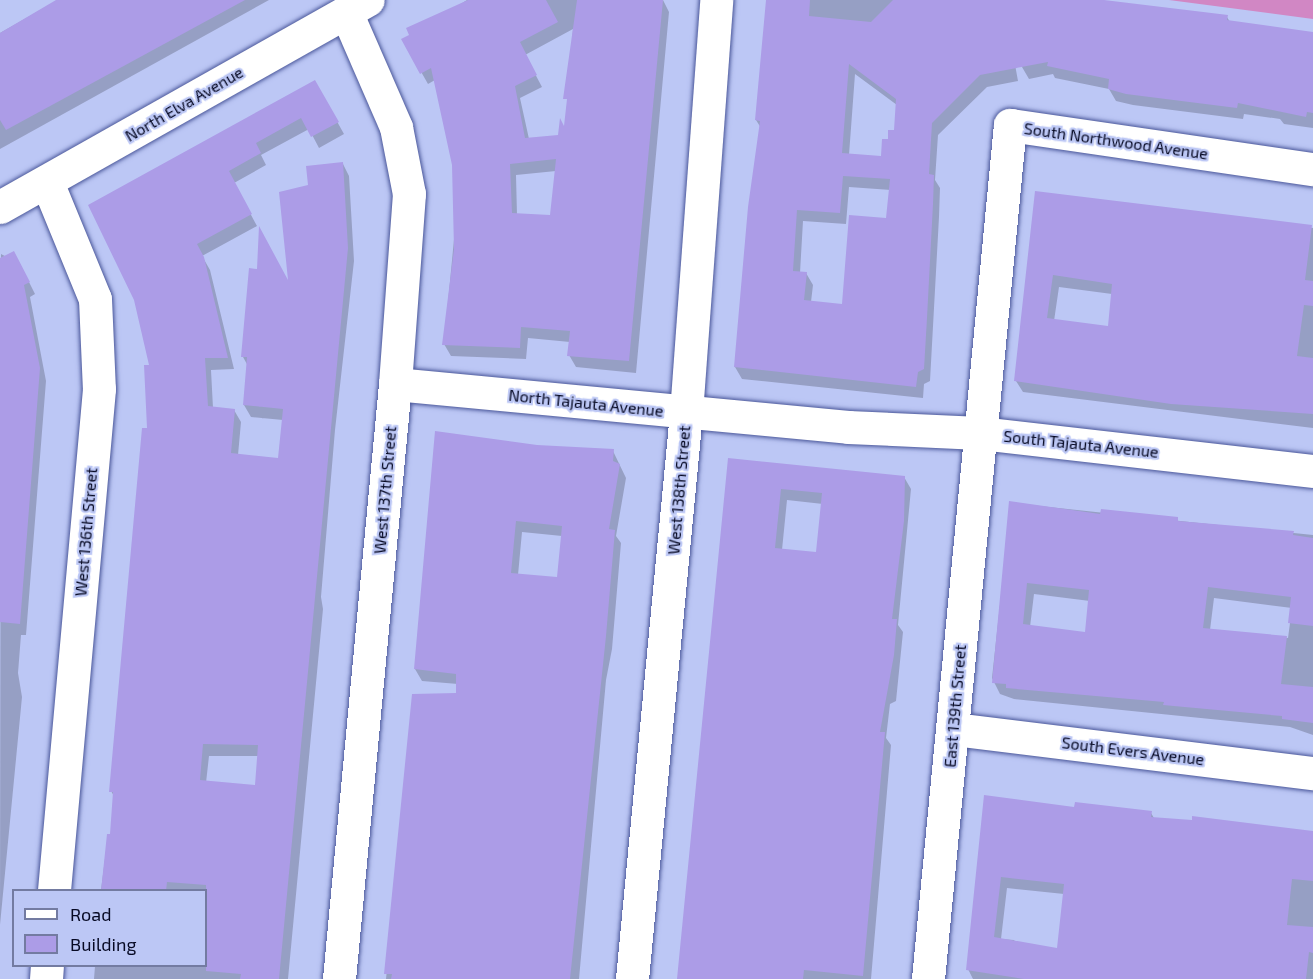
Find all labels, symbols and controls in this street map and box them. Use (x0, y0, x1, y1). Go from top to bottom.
street label: North Elva Avenue (121, 62, 247, 146)
street label: South Northwood Avenue (1023, 119, 1209, 163)
street label: North Tajauta Avenue (507, 385, 665, 421)
street label: West 137th Street (370, 425, 400, 555)
street label: West 138th Street (664, 425, 694, 555)
street label: South Tajauta Avenue (1002, 426, 1160, 462)
street label: West 136th Street (71, 467, 101, 597)
street label: East 139th Street (940, 644, 970, 768)
street label: South Evers Avenue (1060, 733, 1206, 769)
legend (12, 889, 207, 967)
text: Road (70, 903, 111, 925)
text: Building (70, 933, 137, 955)

